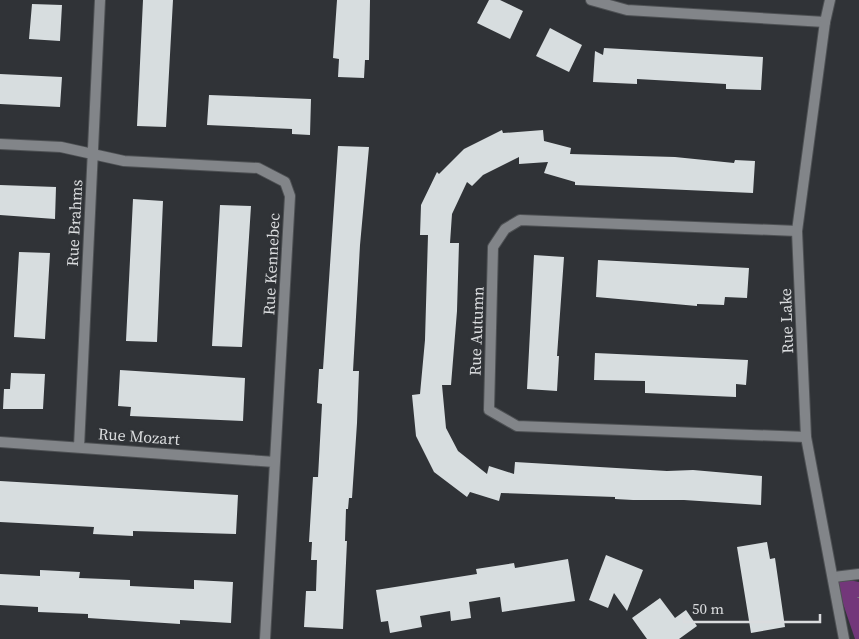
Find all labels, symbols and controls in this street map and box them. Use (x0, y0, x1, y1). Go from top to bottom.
street label: Rue Brahms (61, 179, 87, 267)
street label: Rue Kennebec (257, 212, 285, 316)
street label: Rue Autumn (463, 286, 489, 376)
street label: Rue Lake (774, 288, 798, 354)
street label: Rue Mozart (97, 422, 181, 450)
scale bar (684, 592, 820, 624)
text: 50 m (692, 598, 724, 619)

